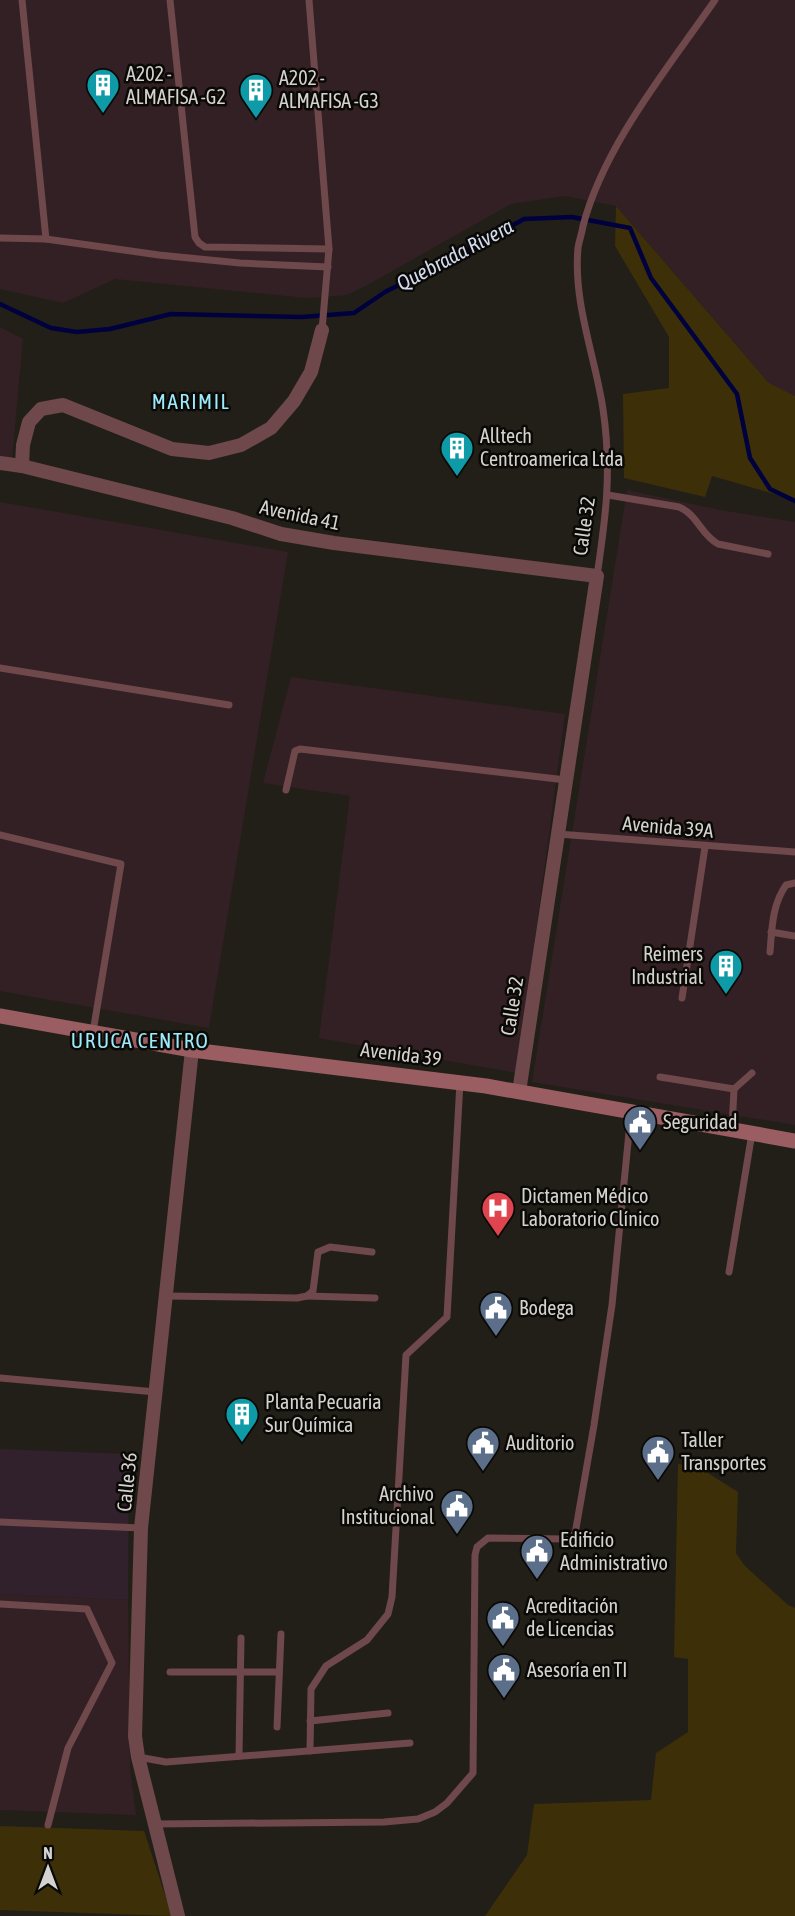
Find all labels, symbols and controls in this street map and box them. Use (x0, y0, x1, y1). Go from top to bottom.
place label: A202 - ALMAFISA -G2 (126, 62, 226, 108)
place label: A202 - ALMAFISA -G3 (279, 66, 379, 112)
building icon: A202 - ALMAFISA -G2 (85, 67, 121, 114)
building icon: A202 - ALMAFISA -G3 (238, 72, 274, 119)
water label: Quebrada Rivera (392, 213, 517, 295)
district label: MARIMIL (152, 389, 230, 413)
place label: Alltech Centroamerica Ltda (480, 424, 624, 470)
building icon: Alltech Centroamerica Ltda (439, 430, 475, 477)
street label: Avenida 41 (258, 495, 342, 534)
street label: Calle 32 (568, 495, 599, 557)
street label: Avenida 39A (622, 811, 715, 842)
place label: Reimers Industrial (631, 942, 704, 988)
building icon: Reimers Industrial (708, 948, 744, 995)
street label: Calle 32 (496, 975, 528, 1037)
district label: URUCA CENTRO (71, 1028, 209, 1052)
street label: Avenida 39 (359, 1037, 443, 1070)
public building icon: Seguridad (622, 1104, 658, 1151)
place label: Seguridad (663, 1110, 738, 1133)
place label: Dictamen Médico Laboratorio Clínico (521, 1184, 659, 1230)
hospital icon: Dictamen Médico Laboratorio Clínico (480, 1190, 516, 1237)
public building icon: Bodega (478, 1290, 514, 1337)
place label: Bodega (519, 1296, 574, 1319)
place label: Planta Pecuaria Sur Química (265, 1390, 382, 1436)
building icon: Planta Pecuaria Sur Química (224, 1396, 260, 1443)
public building icon: Auditorio (465, 1425, 501, 1472)
place label: Taller Transportes (681, 1428, 766, 1474)
place label: Auditorio (506, 1431, 574, 1454)
public building icon: Taller Transportes (640, 1434, 676, 1481)
street label: Calle 36 (112, 1451, 141, 1513)
place label: Archivo Institucional (341, 1482, 435, 1528)
public building icon: Archivo Institucional (439, 1488, 475, 1535)
place label: Edificio Administrativo (560, 1528, 668, 1574)
public building icon: Edificio Administrativo (519, 1533, 555, 1580)
place label: Acreditación de Licencias (526, 1594, 618, 1640)
public building icon: Acreditación de Licencias (485, 1600, 521, 1647)
public building icon: Asesoría en TI (486, 1652, 522, 1699)
place label: Asesoría en TI (527, 1658, 627, 1681)
north arrow (18, 1838, 78, 1898)
text: N (43, 1844, 53, 1862)

